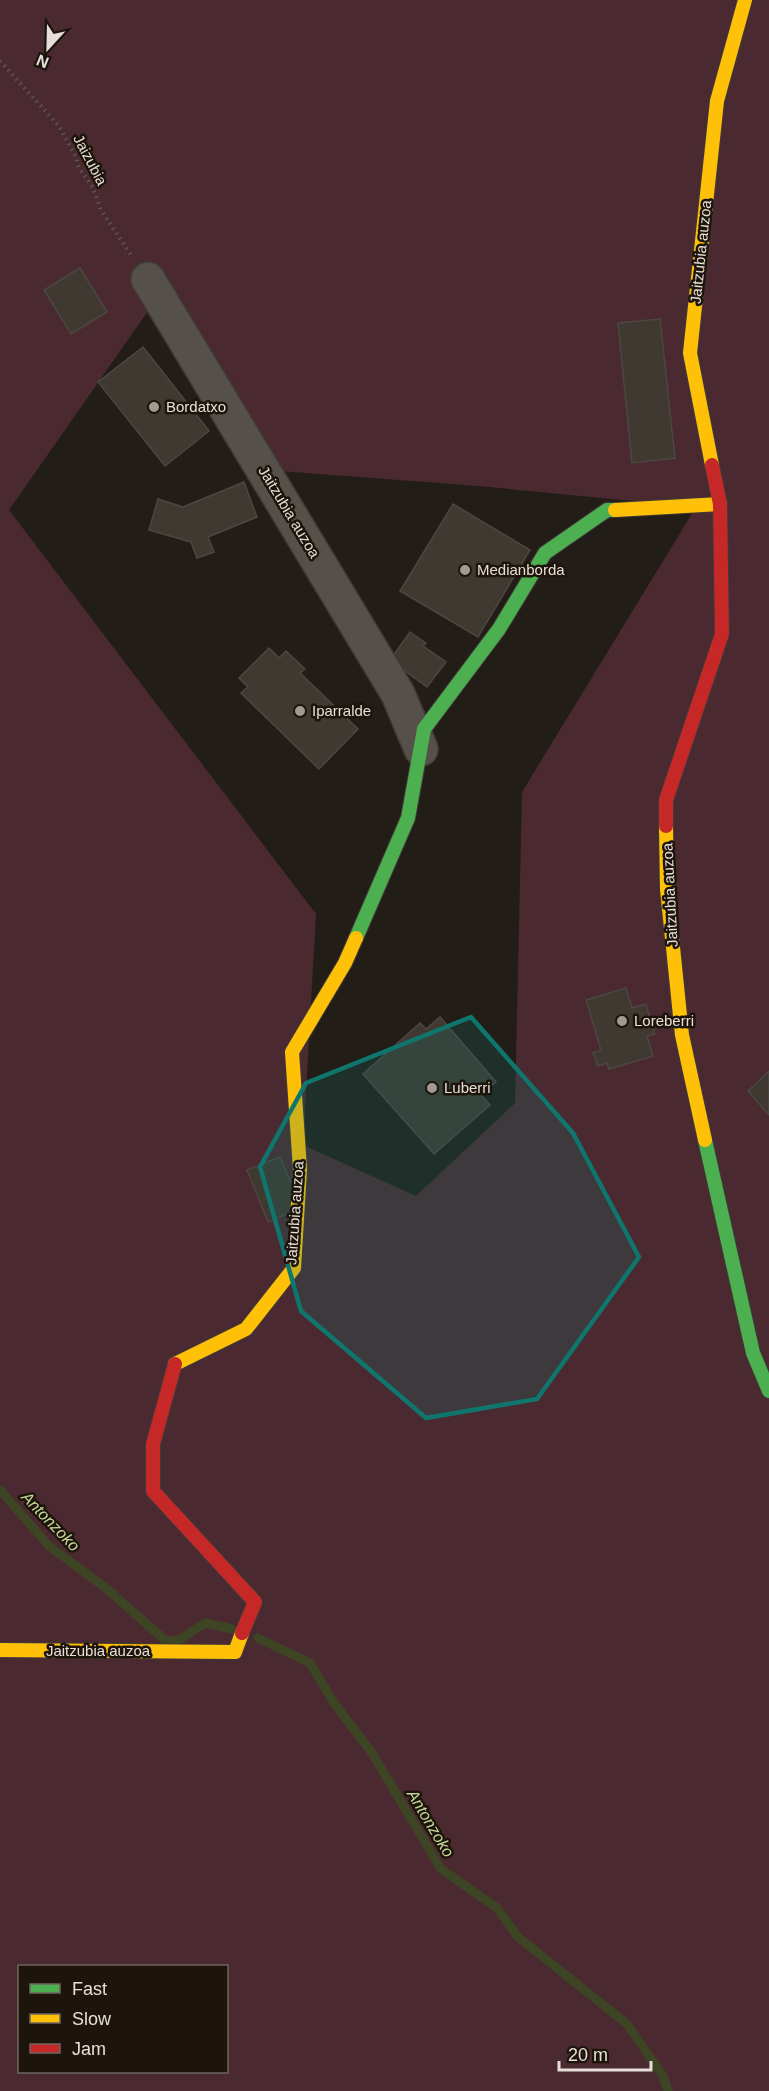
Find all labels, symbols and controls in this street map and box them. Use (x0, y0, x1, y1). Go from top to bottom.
north arrow (18, 18, 78, 78)
text: N (34, 51, 51, 71)
street label: Jaizubia (70, 131, 111, 189)
street label: Jaitzubia auzoa (687, 199, 714, 305)
place label: Bordatxo (166, 398, 226, 415)
marker: Bordatxo (147, 400, 161, 414)
street label: Jaitzubia auzoa (255, 463, 324, 561)
place label: Medianborda (477, 561, 565, 578)
marker: Medianborda (458, 563, 472, 577)
place label: Iparralde (312, 702, 371, 719)
marker: Iparralde (293, 704, 307, 718)
street label: Jaitzubia auzoa (658, 842, 681, 948)
place label: Loreberri (634, 1012, 694, 1029)
marker: Loreberri (615, 1014, 629, 1028)
place label: Luberri (444, 1079, 491, 1096)
marker: Luberri (425, 1081, 439, 1095)
street label: Jaitzubia auzoa (282, 1160, 307, 1266)
water label: Antonzoko (18, 1488, 83, 1555)
street label: Jaitzubia auzoa (46, 1642, 151, 1659)
water label: Antonzoko (403, 1786, 457, 1860)
legend (18, 1965, 228, 2073)
text: Fast (72, 1979, 107, 1999)
text: Slow (72, 2009, 112, 2029)
scale bar (559, 2034, 650, 2072)
text: Jam (72, 2039, 106, 2059)
text: 20 m (568, 2045, 608, 2065)

